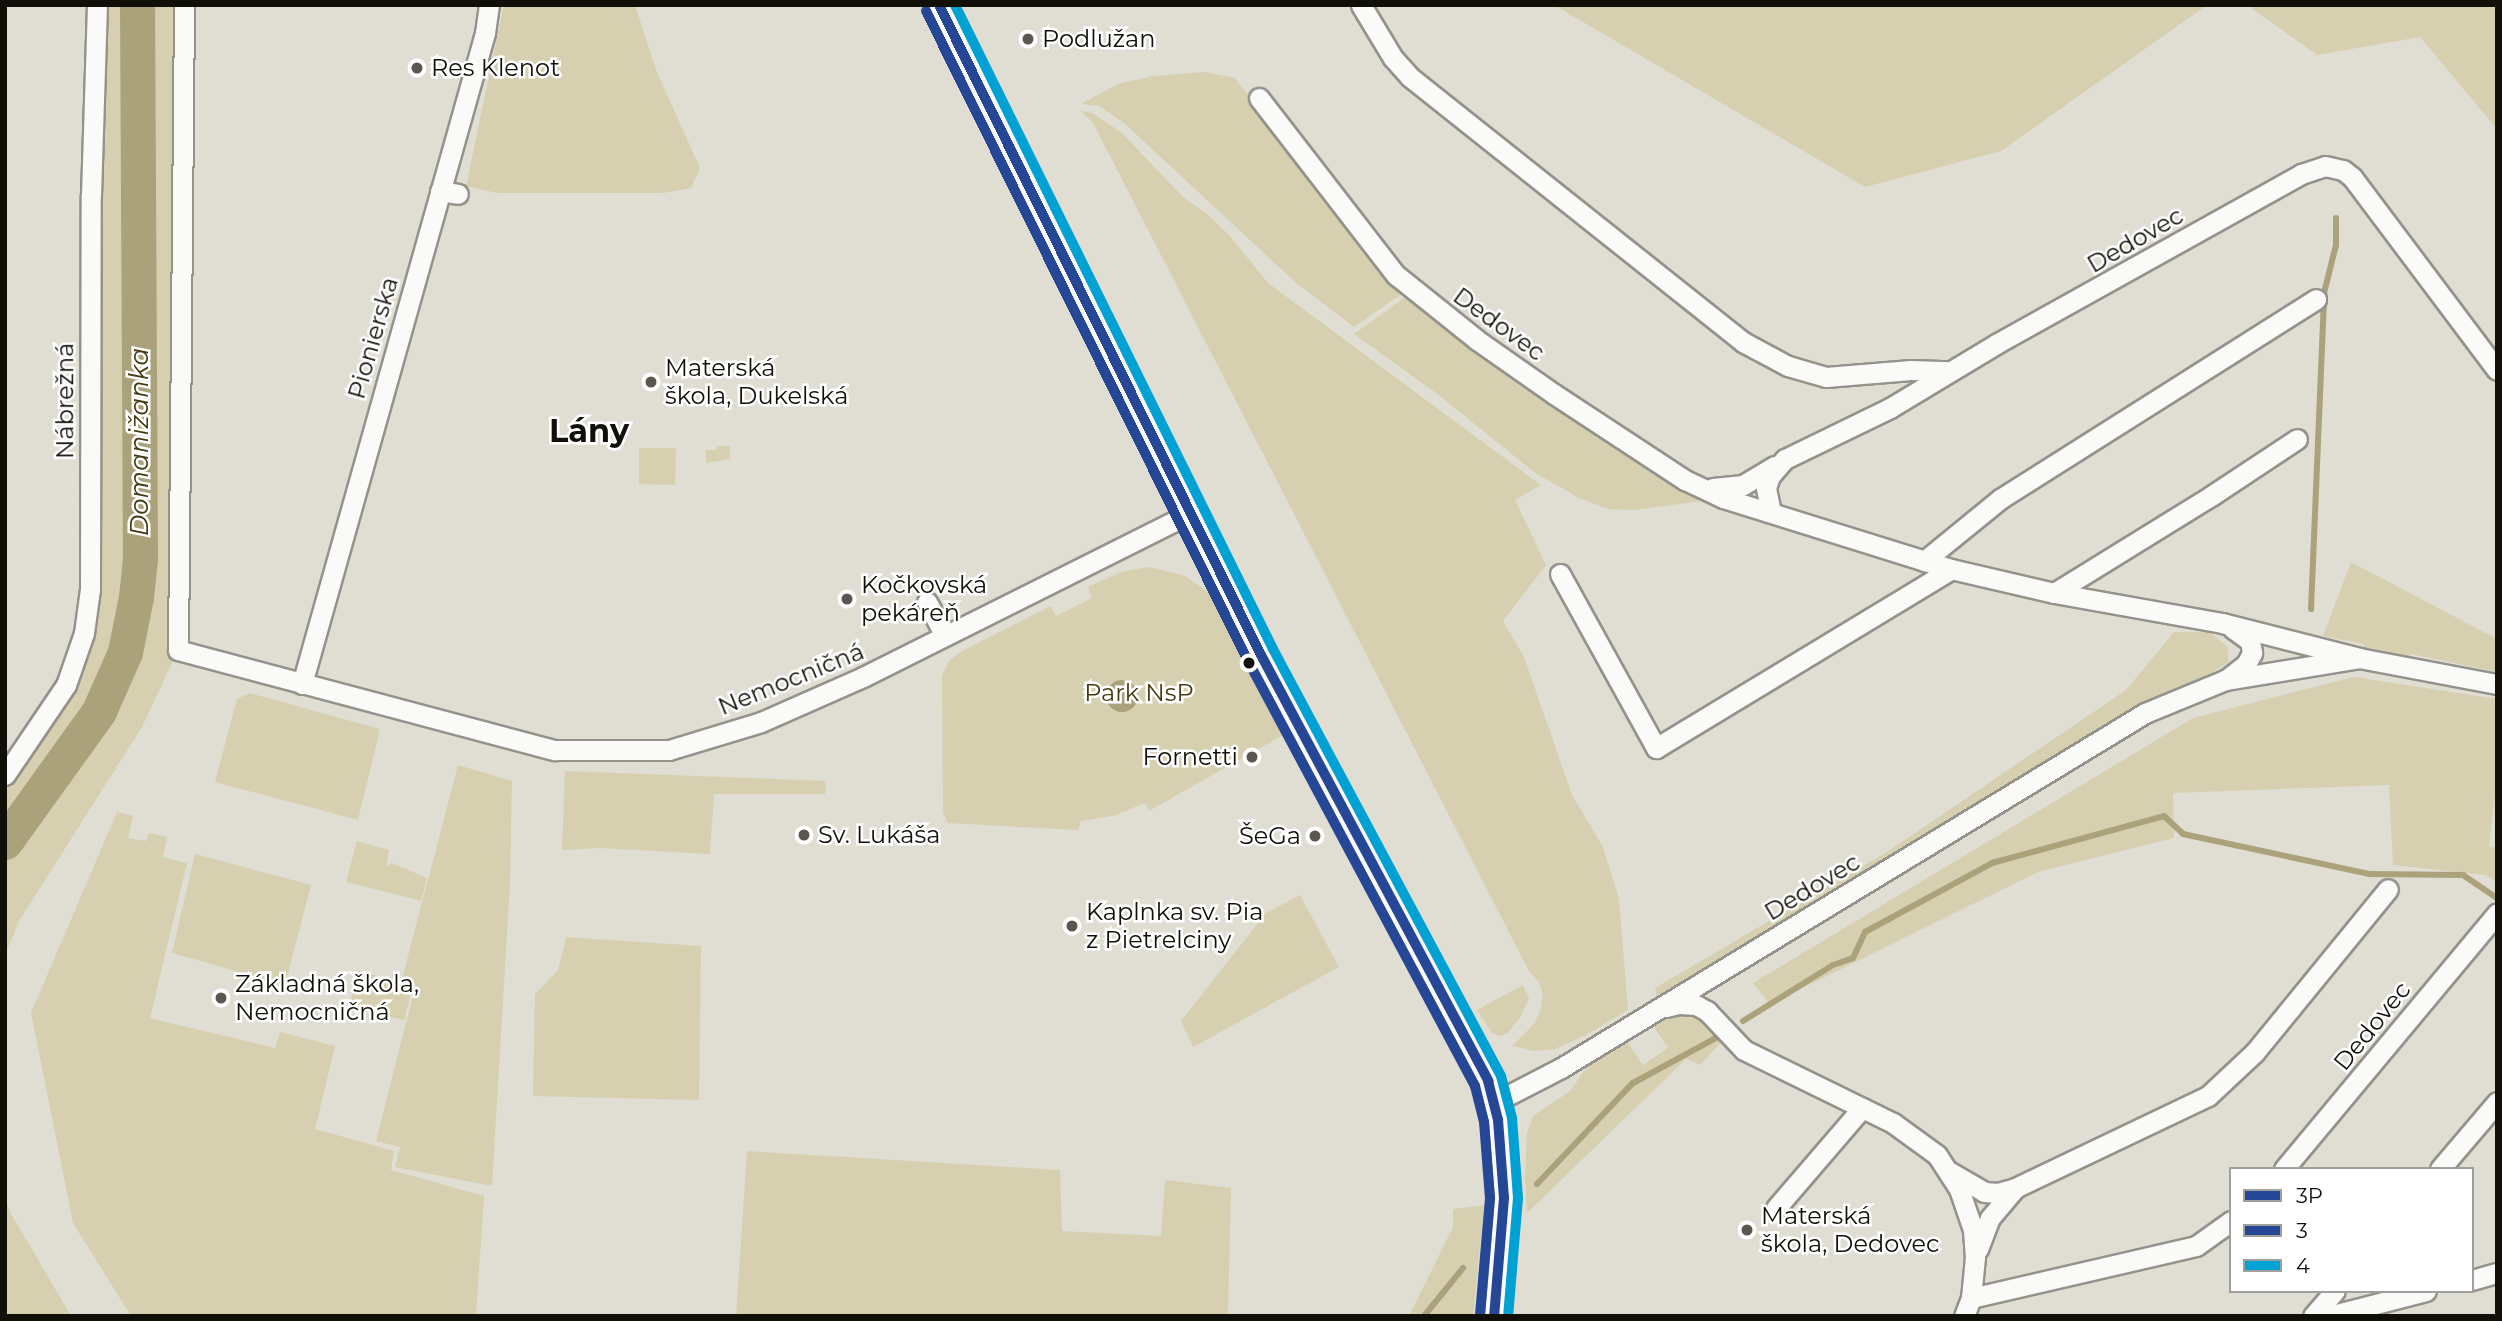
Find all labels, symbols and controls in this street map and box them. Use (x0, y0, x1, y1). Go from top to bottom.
place label: Podlužan (1042, 25, 1155, 53)
marker: Podlužan (1020, 31, 1036, 47)
place label: Res Klenot (431, 54, 560, 82)
marker: Res Klenot (409, 60, 425, 76)
street label: Dedovec (2082, 201, 2188, 279)
street label: Pionierska (342, 274, 404, 402)
street label: Dedovec (1448, 281, 1550, 367)
street label: Nábrežná (51, 343, 79, 459)
water label: Domanižanka (124, 348, 156, 536)
place label: Materská škola, Dukelská (665, 354, 848, 410)
marker: Materská škola, Dukelská (643, 374, 659, 390)
district label: Lány (549, 412, 629, 450)
place label: Kočkovská pekáreň (861, 571, 987, 627)
marker: Kočkovská pekáreň (839, 591, 855, 607)
street label: Nemocničná (714, 637, 868, 721)
unlabelled marker (1242, 656, 1256, 670)
park label: Park NsP (1084, 679, 1194, 707)
place label: Fornetti (1142, 743, 1238, 771)
marker: Fornetti (1244, 749, 1260, 765)
place label: Sv. Lukáša (818, 821, 940, 849)
place label: ŠeGa (1239, 822, 1301, 850)
marker: Sv. Lukáša (796, 827, 812, 843)
marker: ŠeGa (1307, 828, 1323, 844)
street label: Dedovec (1759, 847, 1865, 927)
place label: Kaplnka sv. Pia z Pietrelciny (1086, 898, 1263, 954)
marker: Kaplnka sv. Pia z Pietrelciny (1064, 918, 1080, 934)
place label: Základná škola, Nemocničná (235, 970, 419, 1026)
street label: Dedovec (2327, 976, 2417, 1076)
marker: Základná škola, Nemocničná (213, 990, 229, 1006)
legend (2229, 1167, 2474, 1293)
text: 3P (2296, 1183, 2323, 1208)
place label: Materská škola, Dedovec (1761, 1202, 1940, 1258)
text: 3 (2296, 1218, 2308, 1243)
marker: Materská škola, Dedovec (1739, 1222, 1755, 1238)
text: 4 (2296, 1253, 2310, 1278)

